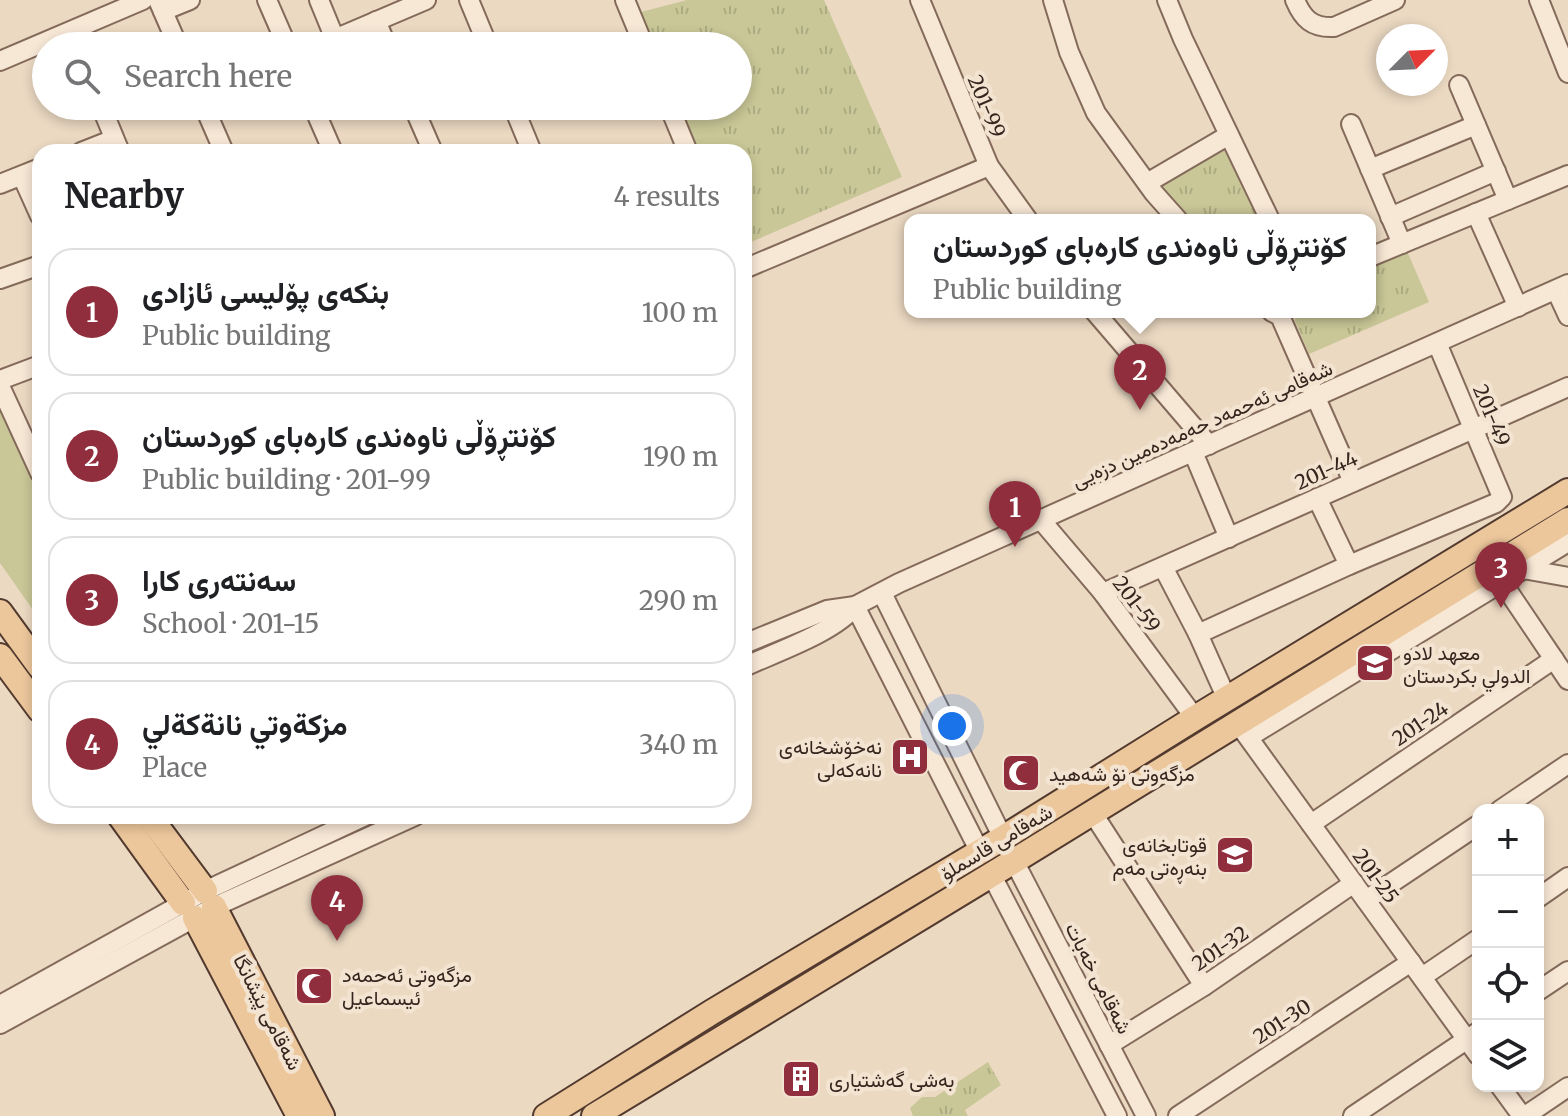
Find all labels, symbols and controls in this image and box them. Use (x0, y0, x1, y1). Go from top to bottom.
north arrow (1376, 24, 1448, 96)
search box (32, 32, 752, 120)
icon: search (60, 54, 104, 98)
text: Search here (124, 57, 292, 95)
street label: 201-99 (963, 71, 1011, 141)
text: Nearby (64, 175, 184, 217)
text: 4 results (613, 180, 720, 213)
popup (904, 214, 1376, 318)
text: کۆنتڕۆڵی ناوەندی کارەبای کوردستان (933, 227, 1347, 265)
text: بنکەی پۆلیسی ئازادی (142, 273, 389, 311)
text: Public building (933, 273, 1121, 306)
text: 1 (86, 296, 98, 329)
text: 100 m (642, 296, 718, 329)
text: Public building (142, 319, 331, 352)
pin: 2 (1114, 344, 1166, 410)
street label: شەقامی ئەحمەد حەمەدەمین دزەیی (1068, 355, 1337, 494)
street label: 201-49 (1468, 380, 1516, 450)
text: کۆنتڕۆڵی ناوەندی کارەبای کوردستان (142, 417, 556, 455)
text: 2 (84, 440, 100, 473)
text: 190 m (643, 440, 718, 473)
street label: 201-44 (1291, 445, 1361, 495)
text: Public building · 201-99 (142, 463, 431, 496)
pin: 1 (989, 481, 1041, 547)
pin: 3 (1475, 542, 1527, 608)
text: سەنتەری کارا (142, 561, 296, 599)
street label: 201-59 (1108, 571, 1166, 637)
text: 3 (85, 584, 99, 617)
text: 290 m (639, 584, 718, 617)
text: School · 201-15 (142, 607, 320, 640)
place label: معهد لادو الدولي بكردستان (1403, 640, 1530, 693)
school or university icon: معهد لادو الدولي بكردستان (1354, 642, 1396, 684)
street label: 201-24 (1387, 695, 1453, 751)
text: مزكةوتي نانةكةلي (142, 705, 348, 743)
your location (932, 706, 972, 746)
text: 4 (84, 728, 100, 761)
text: 340 m (639, 728, 718, 761)
place label: نەخۆشخانەی نانەکەلی (779, 734, 882, 782)
hospital icon: نەخۆشخانەی نانەکەلی (889, 736, 931, 778)
text: Place (142, 751, 207, 784)
mosque icon: مزگەوتی نۆ شەهید (1000, 752, 1042, 794)
place label: مزگەوتی نۆ شەهید (1049, 761, 1195, 787)
street label: شەقامی قاسملۆ (935, 799, 1057, 886)
map controls (1472, 804, 1544, 1092)
button: + (1472, 804, 1544, 876)
place label: قوتابخانەی بنەڕەتی مەم (1113, 832, 1207, 884)
school or university icon: قوتابخانەی بنەڕەتی مەم (1214, 834, 1256, 876)
street label: 201-25 (1348, 844, 1404, 908)
pin: 4 (311, 875, 363, 941)
button: − (1472, 876, 1544, 948)
street label: شەقامی خەبات (1060, 918, 1138, 1038)
street label: 201-32 (1187, 920, 1253, 976)
button: locate (1472, 948, 1544, 1020)
street label: شەقامی پێشانگا (226, 950, 308, 1075)
place label: مزگەوتی ئەحمەد ئیسماعیل (342, 962, 472, 1010)
mosque icon: مزگەوتی ئەحمەد ئیسماعیل (293, 965, 335, 1007)
street label: 201-30 (1248, 993, 1316, 1049)
button: layers (1472, 1020, 1544, 1092)
building icon: بەشی گەشتیاری (780, 1058, 822, 1100)
place label: بەشی گەشتیاری (829, 1067, 954, 1093)

